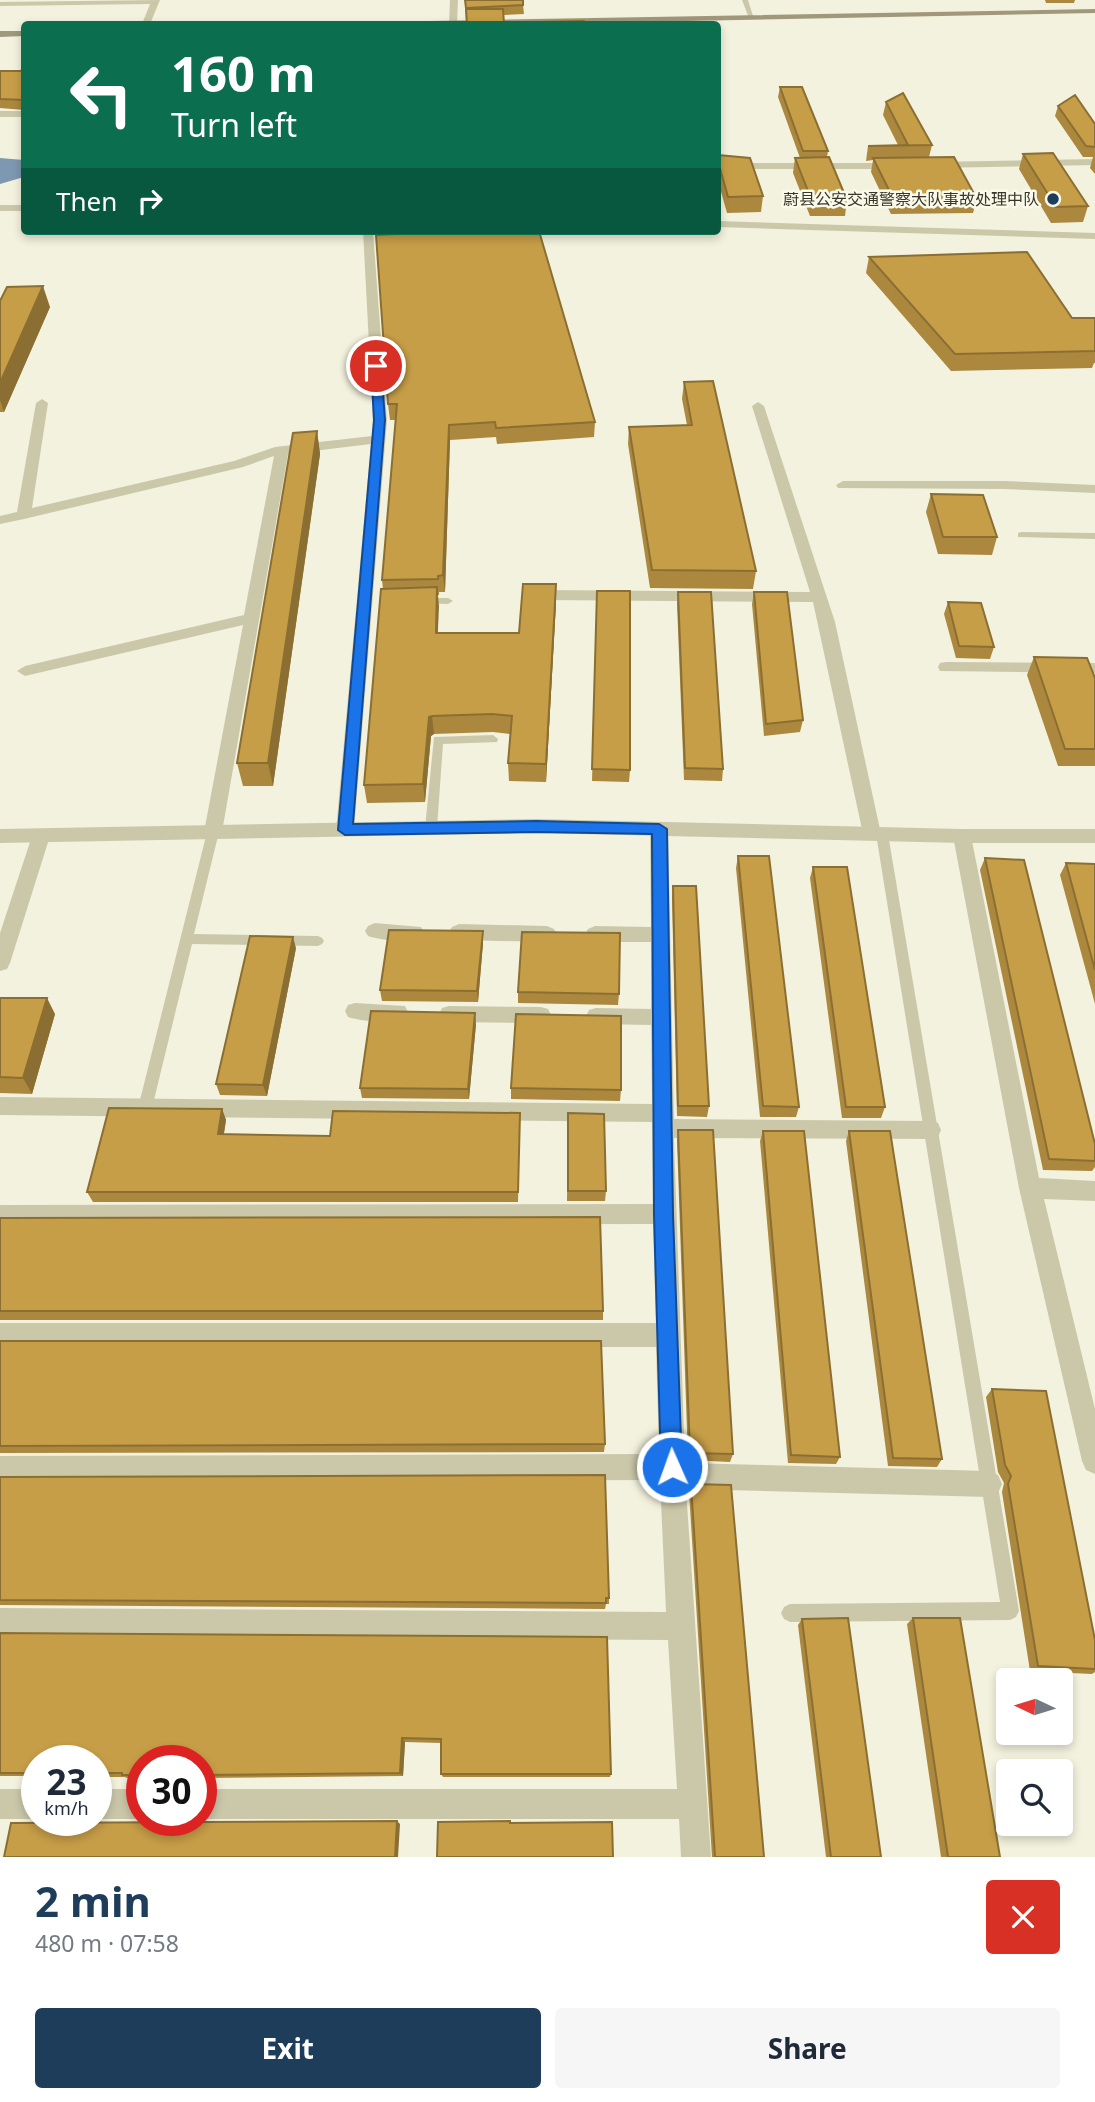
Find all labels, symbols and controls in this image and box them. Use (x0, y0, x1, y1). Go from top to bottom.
text: 160 m (171, 40, 316, 106)
icon: left (56, 49, 147, 140)
text: Turn left (171, 103, 297, 146)
icon: right (131, 182, 169, 220)
text: Then (56, 183, 117, 219)
place label: 蔚县公安交通警察大队事故处理中队 (783, 188, 1039, 210)
marker: 蔚县公安交通警察大队事故处理中队 (1045, 191, 1061, 207)
pin (346, 336, 406, 396)
icon: arrive (357, 347, 395, 385)
position arrow (635, 1430, 709, 1504)
north arrow (996, 1668, 1073, 1745)
map controls (996, 1668, 1073, 1836)
speed limit sign: 30 (126, 1745, 217, 1836)
text: 23 (46, 1758, 87, 1805)
button: search (996, 1759, 1073, 1836)
text: km/h (44, 1796, 89, 1820)
text: 2 min (35, 1872, 151, 1929)
button: close (986, 1880, 1060, 1954)
text: 480 m · 07:58 (35, 1927, 179, 1959)
button: Exit (35, 2008, 541, 2088)
button: Share (555, 2008, 1060, 2088)

